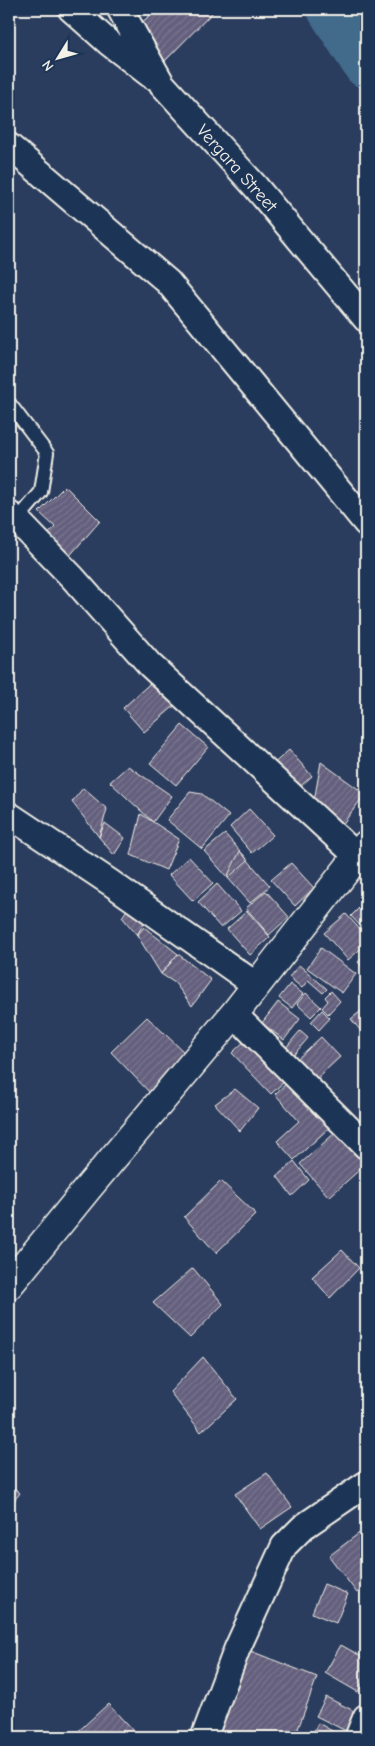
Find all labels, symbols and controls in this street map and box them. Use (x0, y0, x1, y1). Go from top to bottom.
north arrow (32, 32, 82, 82)
text: N (38, 57, 58, 74)
street label: Vergara Street (192, 120, 282, 217)

